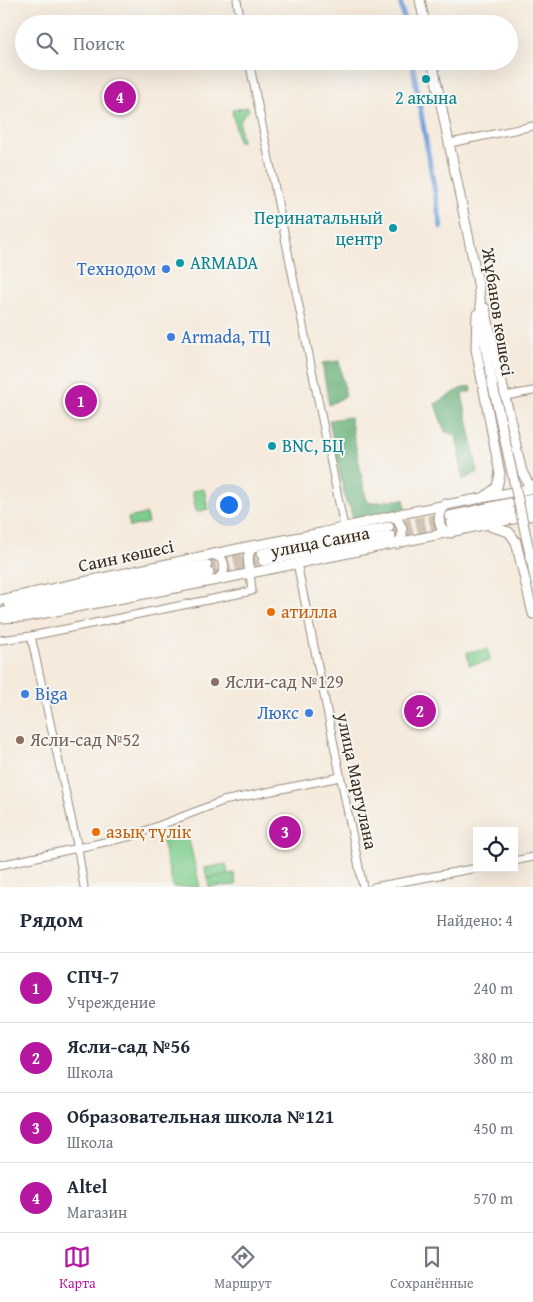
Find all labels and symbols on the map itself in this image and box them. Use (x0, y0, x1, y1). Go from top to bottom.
marker: 2 акына (420, 73, 432, 85)
pin: 4 (104, 78, 136, 116)
place label: 2 акына (395, 84, 458, 111)
place label: Перинатальный центр (254, 204, 383, 252)
marker: Перинатальный центр (387, 222, 399, 234)
street label: Жұбанов көшесі (475, 245, 522, 378)
place label: ARMADA (190, 249, 258, 276)
place label: Технодом (77, 255, 156, 282)
marker: ARMADA (174, 257, 186, 269)
marker: Технодом (160, 263, 172, 275)
place label: Armada, ТЦ (181, 323, 271, 350)
marker: Armada, ТЦ (165, 331, 177, 343)
pin: 1 (65, 382, 97, 420)
place label: BNC, БЦ (282, 432, 344, 459)
marker: BNC, БЦ (266, 440, 278, 452)
your location (216, 492, 242, 518)
street label: улица Саина (267, 519, 372, 565)
street label: Саин көшесі (76, 532, 176, 579)
place label: атилла (281, 598, 338, 625)
marker: атилла (265, 606, 277, 618)
place label: Ясли-сад №129 (224, 668, 344, 695)
marker: Ясли-сад №129 (209, 676, 221, 688)
place label: Biga (35, 680, 68, 707)
marker: Biga (19, 688, 31, 700)
pin: 2 (404, 692, 436, 730)
place label: Люкс (257, 699, 299, 726)
marker: Люкс (303, 707, 315, 719)
street label: улица Маргулана (330, 709, 385, 852)
place label: Ясли-сад №52 (29, 726, 140, 753)
marker: Ясли-сад №52 (14, 734, 26, 746)
pin: 3 (269, 813, 301, 851)
place label: азық түлік (106, 818, 192, 845)
marker: азық түлік (90, 826, 102, 838)

